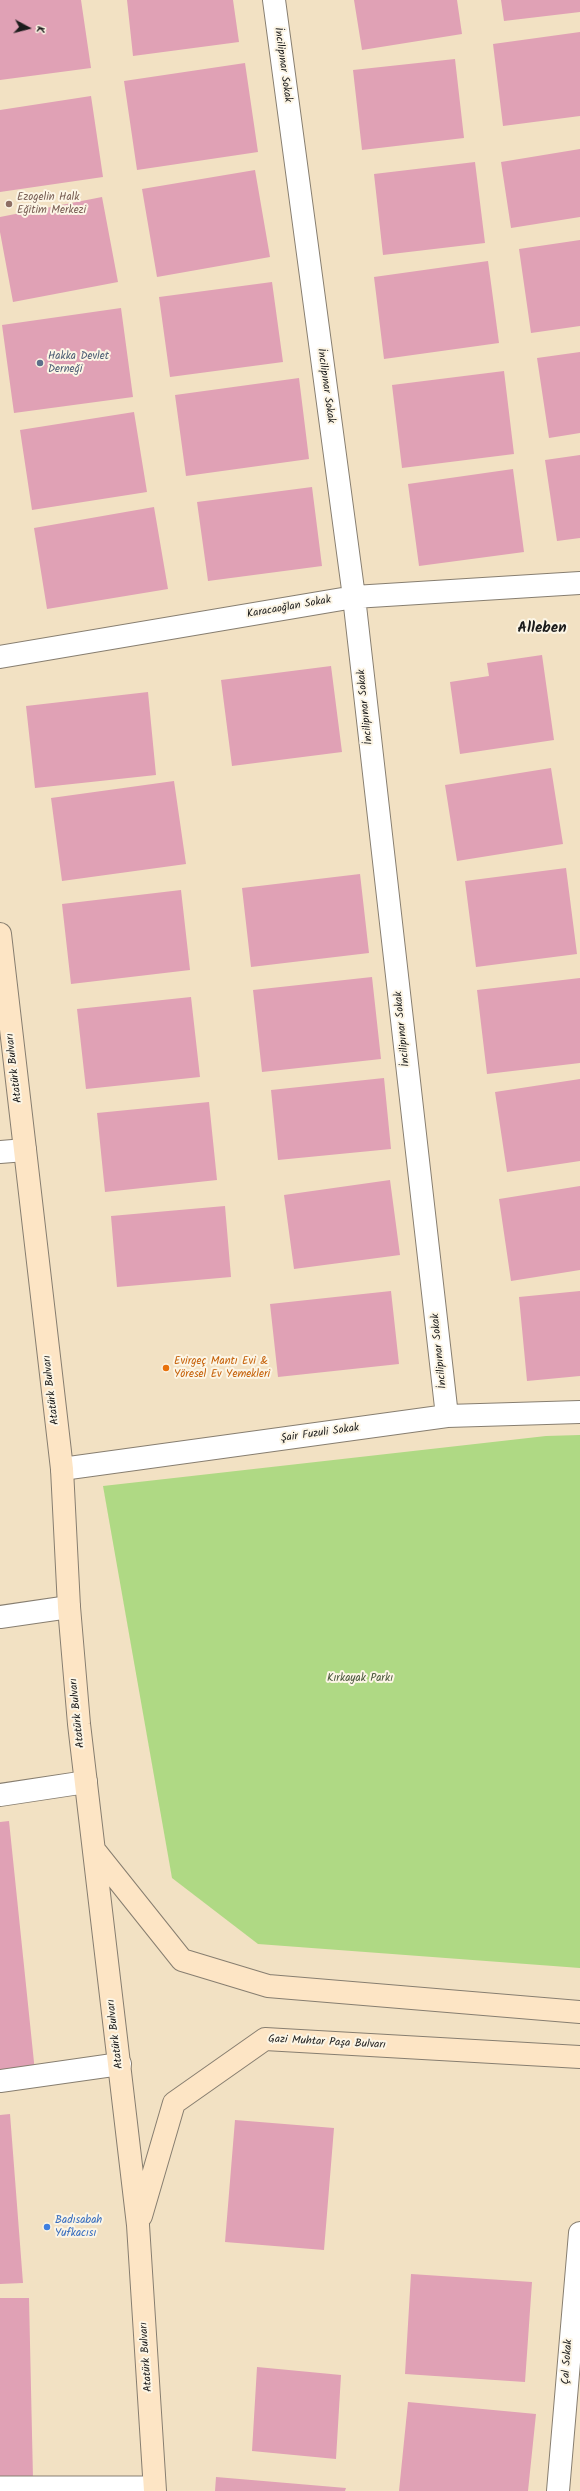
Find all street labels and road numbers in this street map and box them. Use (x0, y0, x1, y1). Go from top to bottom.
street label: İncilipınar Sokak (270, 27, 294, 103)
street label: İncilipınar Sokak (313, 348, 337, 424)
street label: Karacaoğlan Sokak (246, 594, 332, 622)
street label: İncilipınar Sokak (355, 669, 377, 745)
street label: İncilipınar Sokak (392, 991, 414, 1067)
street label: Atatürk Bulvarı (4, 1032, 26, 1104)
street label: İncilipınar Sokak (429, 1313, 451, 1389)
street label: Atatürk Bulvarı (41, 1354, 63, 1426)
street label: Şair Fuzuli Sokak (280, 1422, 360, 1446)
street label: Atatürk Bulvarı (68, 1677, 88, 1749)
street label: Atatürk Bulvarı (105, 1998, 127, 2070)
street label: Gazi Muhtar Paşa Bulvarı (268, 2033, 386, 2053)
street label: Atatürk Bulvarı (138, 2322, 156, 2392)
street label: Çal Sokak (560, 2339, 576, 2385)

